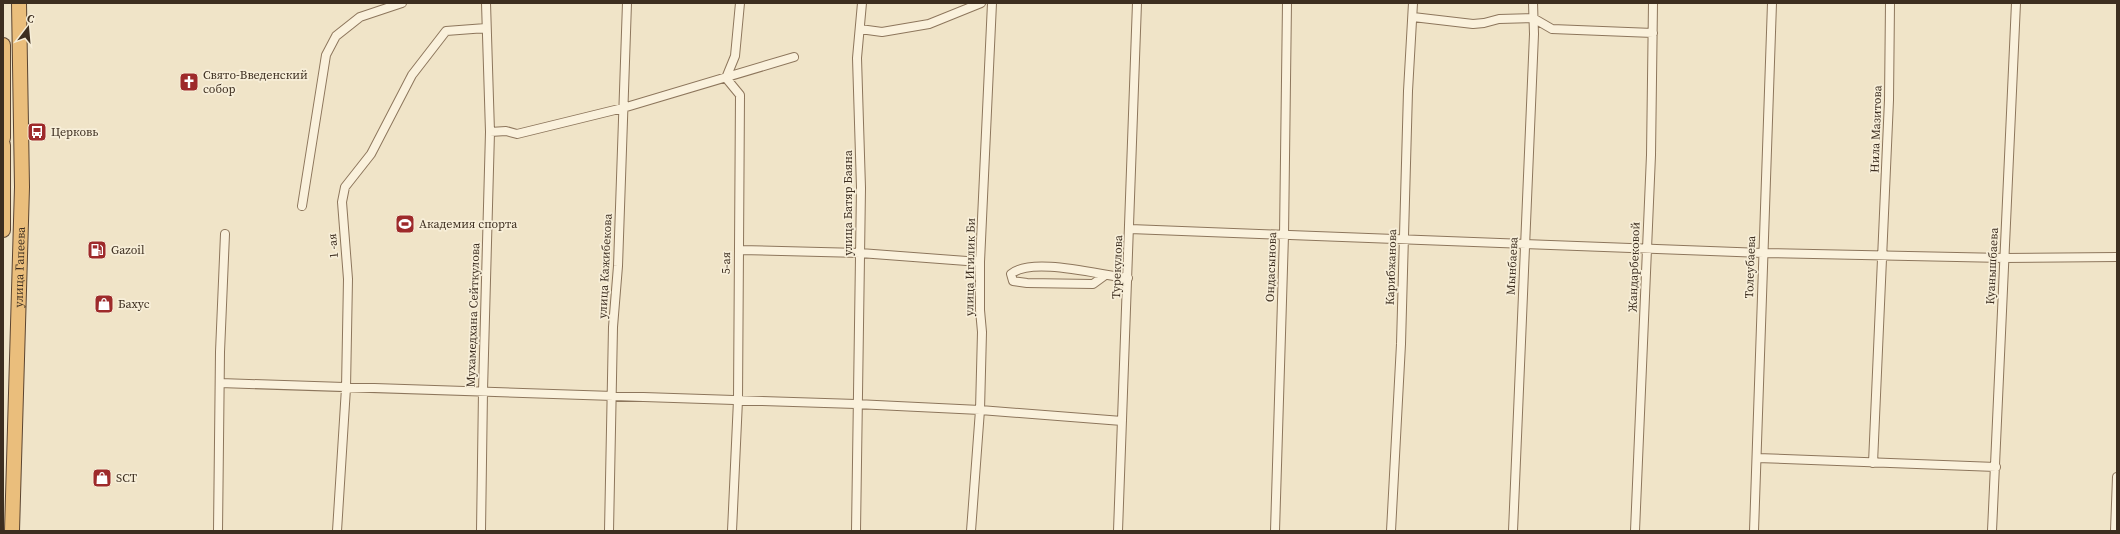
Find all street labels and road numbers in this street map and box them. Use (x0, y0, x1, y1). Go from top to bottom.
street label: Нила Мазитова (1866, 84, 1886, 173)
street label: улица Батяр Баяна (840, 149, 856, 256)
street label: улица Кажибекова (594, 212, 616, 319)
street label: улица Игилик Би (961, 217, 979, 316)
street label: Жандарбековой (1624, 221, 1644, 312)
street label: улица Гапеева (10, 226, 29, 308)
street label: Куанышбаева (1982, 226, 2002, 305)
street label: Карибжанова (1382, 228, 1400, 305)
street label: Ондасынова (1262, 231, 1280, 302)
street label: 1 -ая (324, 233, 342, 259)
street label: Турекулова (1108, 234, 1126, 299)
street label: Толеубаева (1741, 234, 1759, 299)
street label: Мынбаева (1502, 236, 1522, 296)
street label: Мухамедхана Сейткулова (462, 242, 484, 387)
street label: 5-ая (718, 252, 734, 274)

